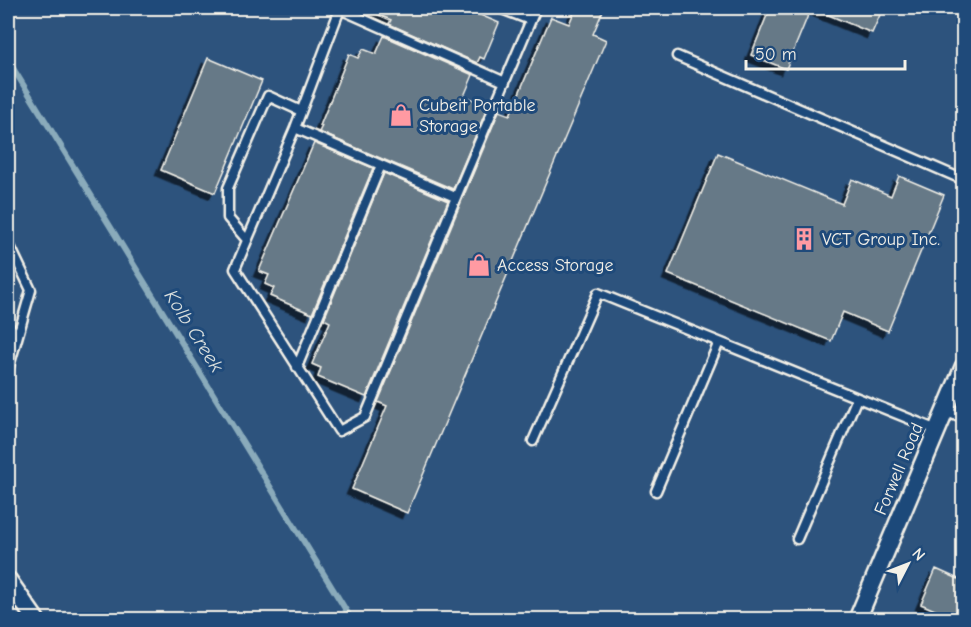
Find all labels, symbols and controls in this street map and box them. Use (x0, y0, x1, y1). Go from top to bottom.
scale bar (746, 33, 905, 71)
text: 50 m (755, 44, 797, 65)
place label: Cubeit Portable Storage (419, 95, 536, 137)
shop icon: Cubeit Portable Storage (388, 102, 414, 128)
building icon: VCT Group Inc. (791, 226, 817, 252)
place label: VCT Group Inc. (822, 229, 940, 250)
shop icon: Access Storage (466, 252, 492, 278)
place label: Access Storage (497, 255, 614, 276)
water label: Kolb Creek (160, 285, 229, 377)
street label: Forwell Road (870, 420, 928, 518)
north arrow (878, 534, 938, 594)
text: N (908, 545, 929, 565)

